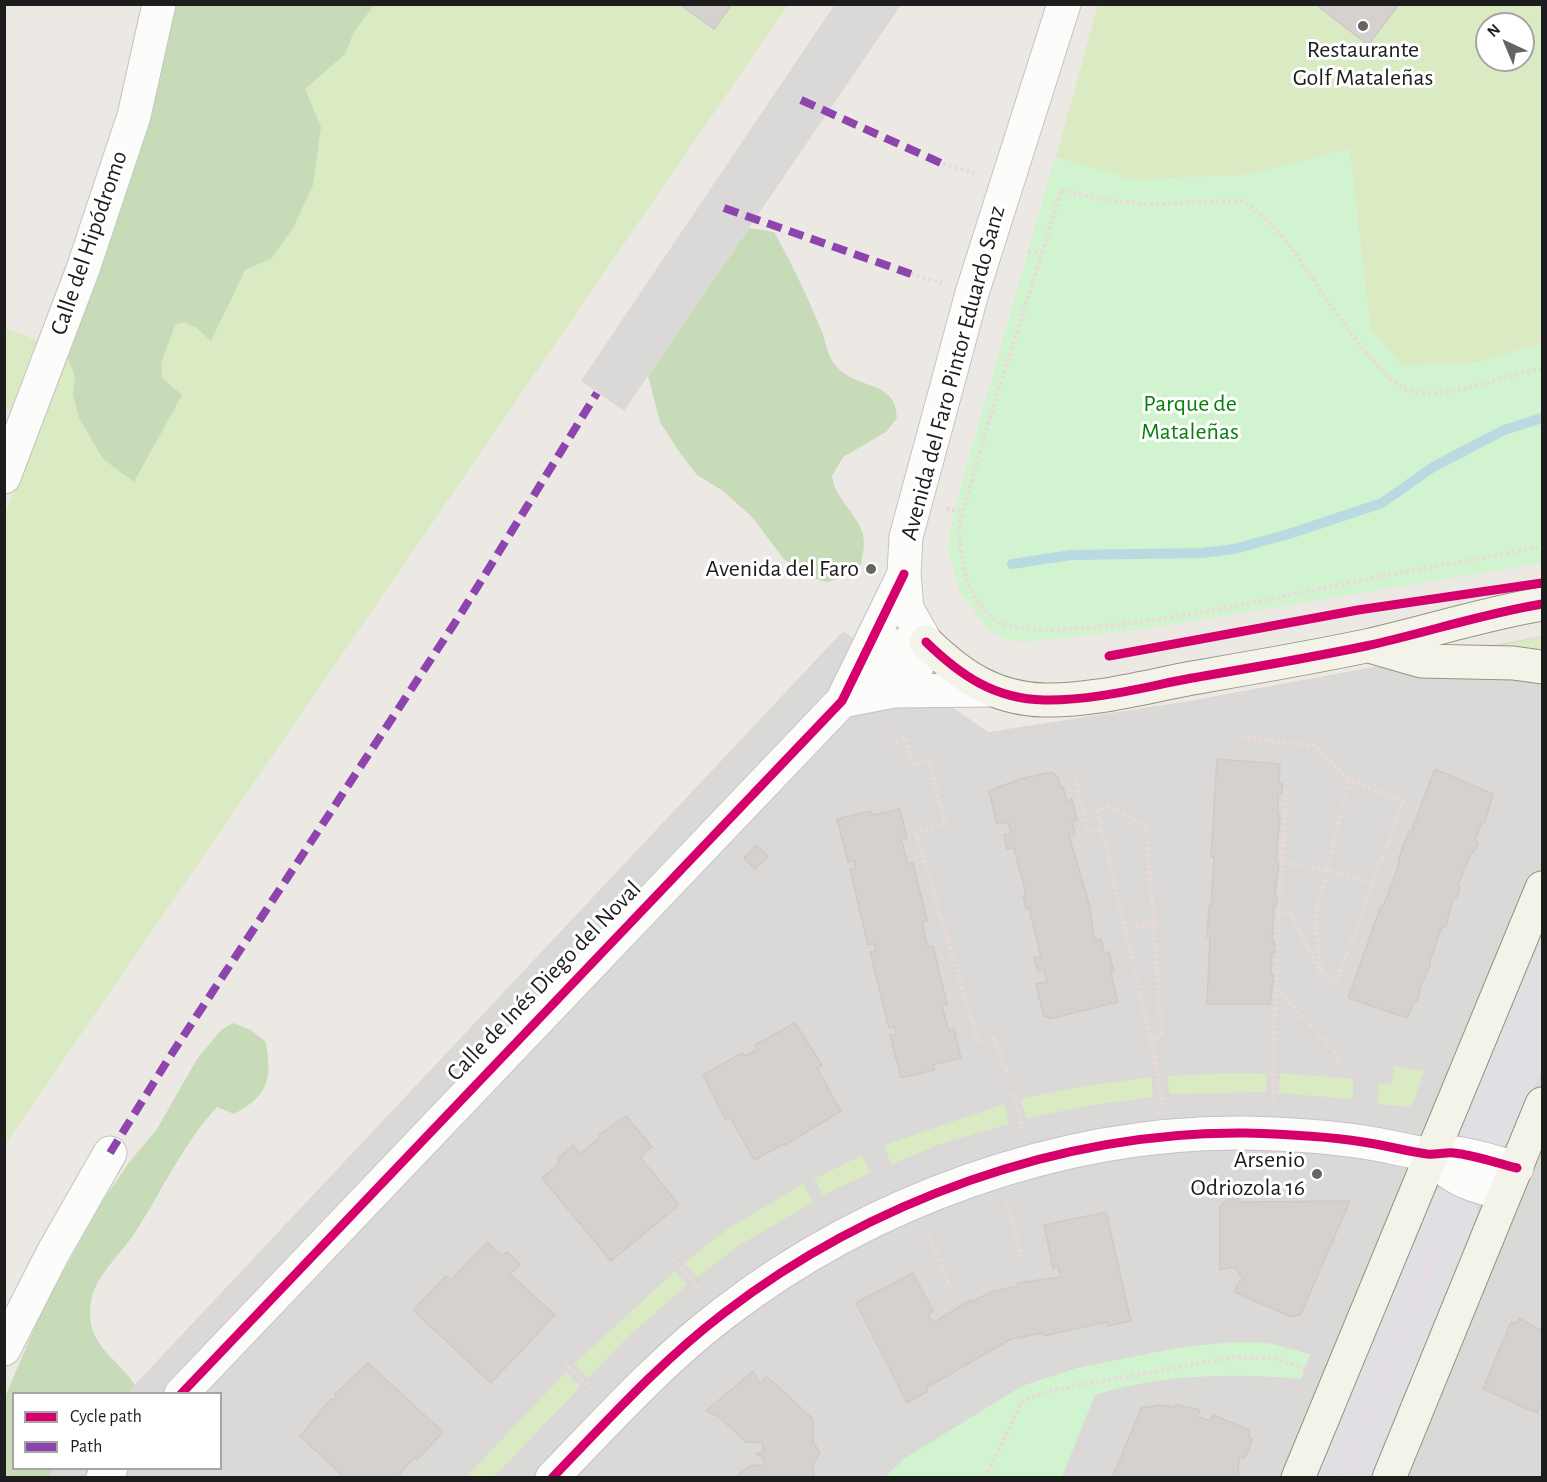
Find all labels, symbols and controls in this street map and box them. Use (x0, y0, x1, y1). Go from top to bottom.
north arrow (1475, 12, 1535, 72)
marker: Restaurante Golf Mataleñas (1356, 19, 1370, 33)
text: N (1484, 21, 1503, 40)
place label: Restaurante Golf Mataleñas (1293, 36, 1433, 92)
street label: Calle del Hipódromo (44, 147, 134, 339)
street label: Avenida del Faro Pintor Eduardo Sanz (894, 203, 1012, 543)
park label: Parque de Mataleñas (1141, 390, 1239, 446)
place label: Avenida del Faro (706, 555, 859, 583)
marker: Avenida del Faro (864, 562, 878, 576)
street label: Calle de Inés Diego del Noval (441, 875, 647, 1087)
place label: Arsenio Odriozola 16 (1190, 1146, 1305, 1202)
marker: Arsenio Odriozola 16 (1310, 1167, 1324, 1181)
legend (12, 1392, 222, 1470)
text: Cycle path (70, 1408, 142, 1426)
text: Path (70, 1438, 102, 1456)

